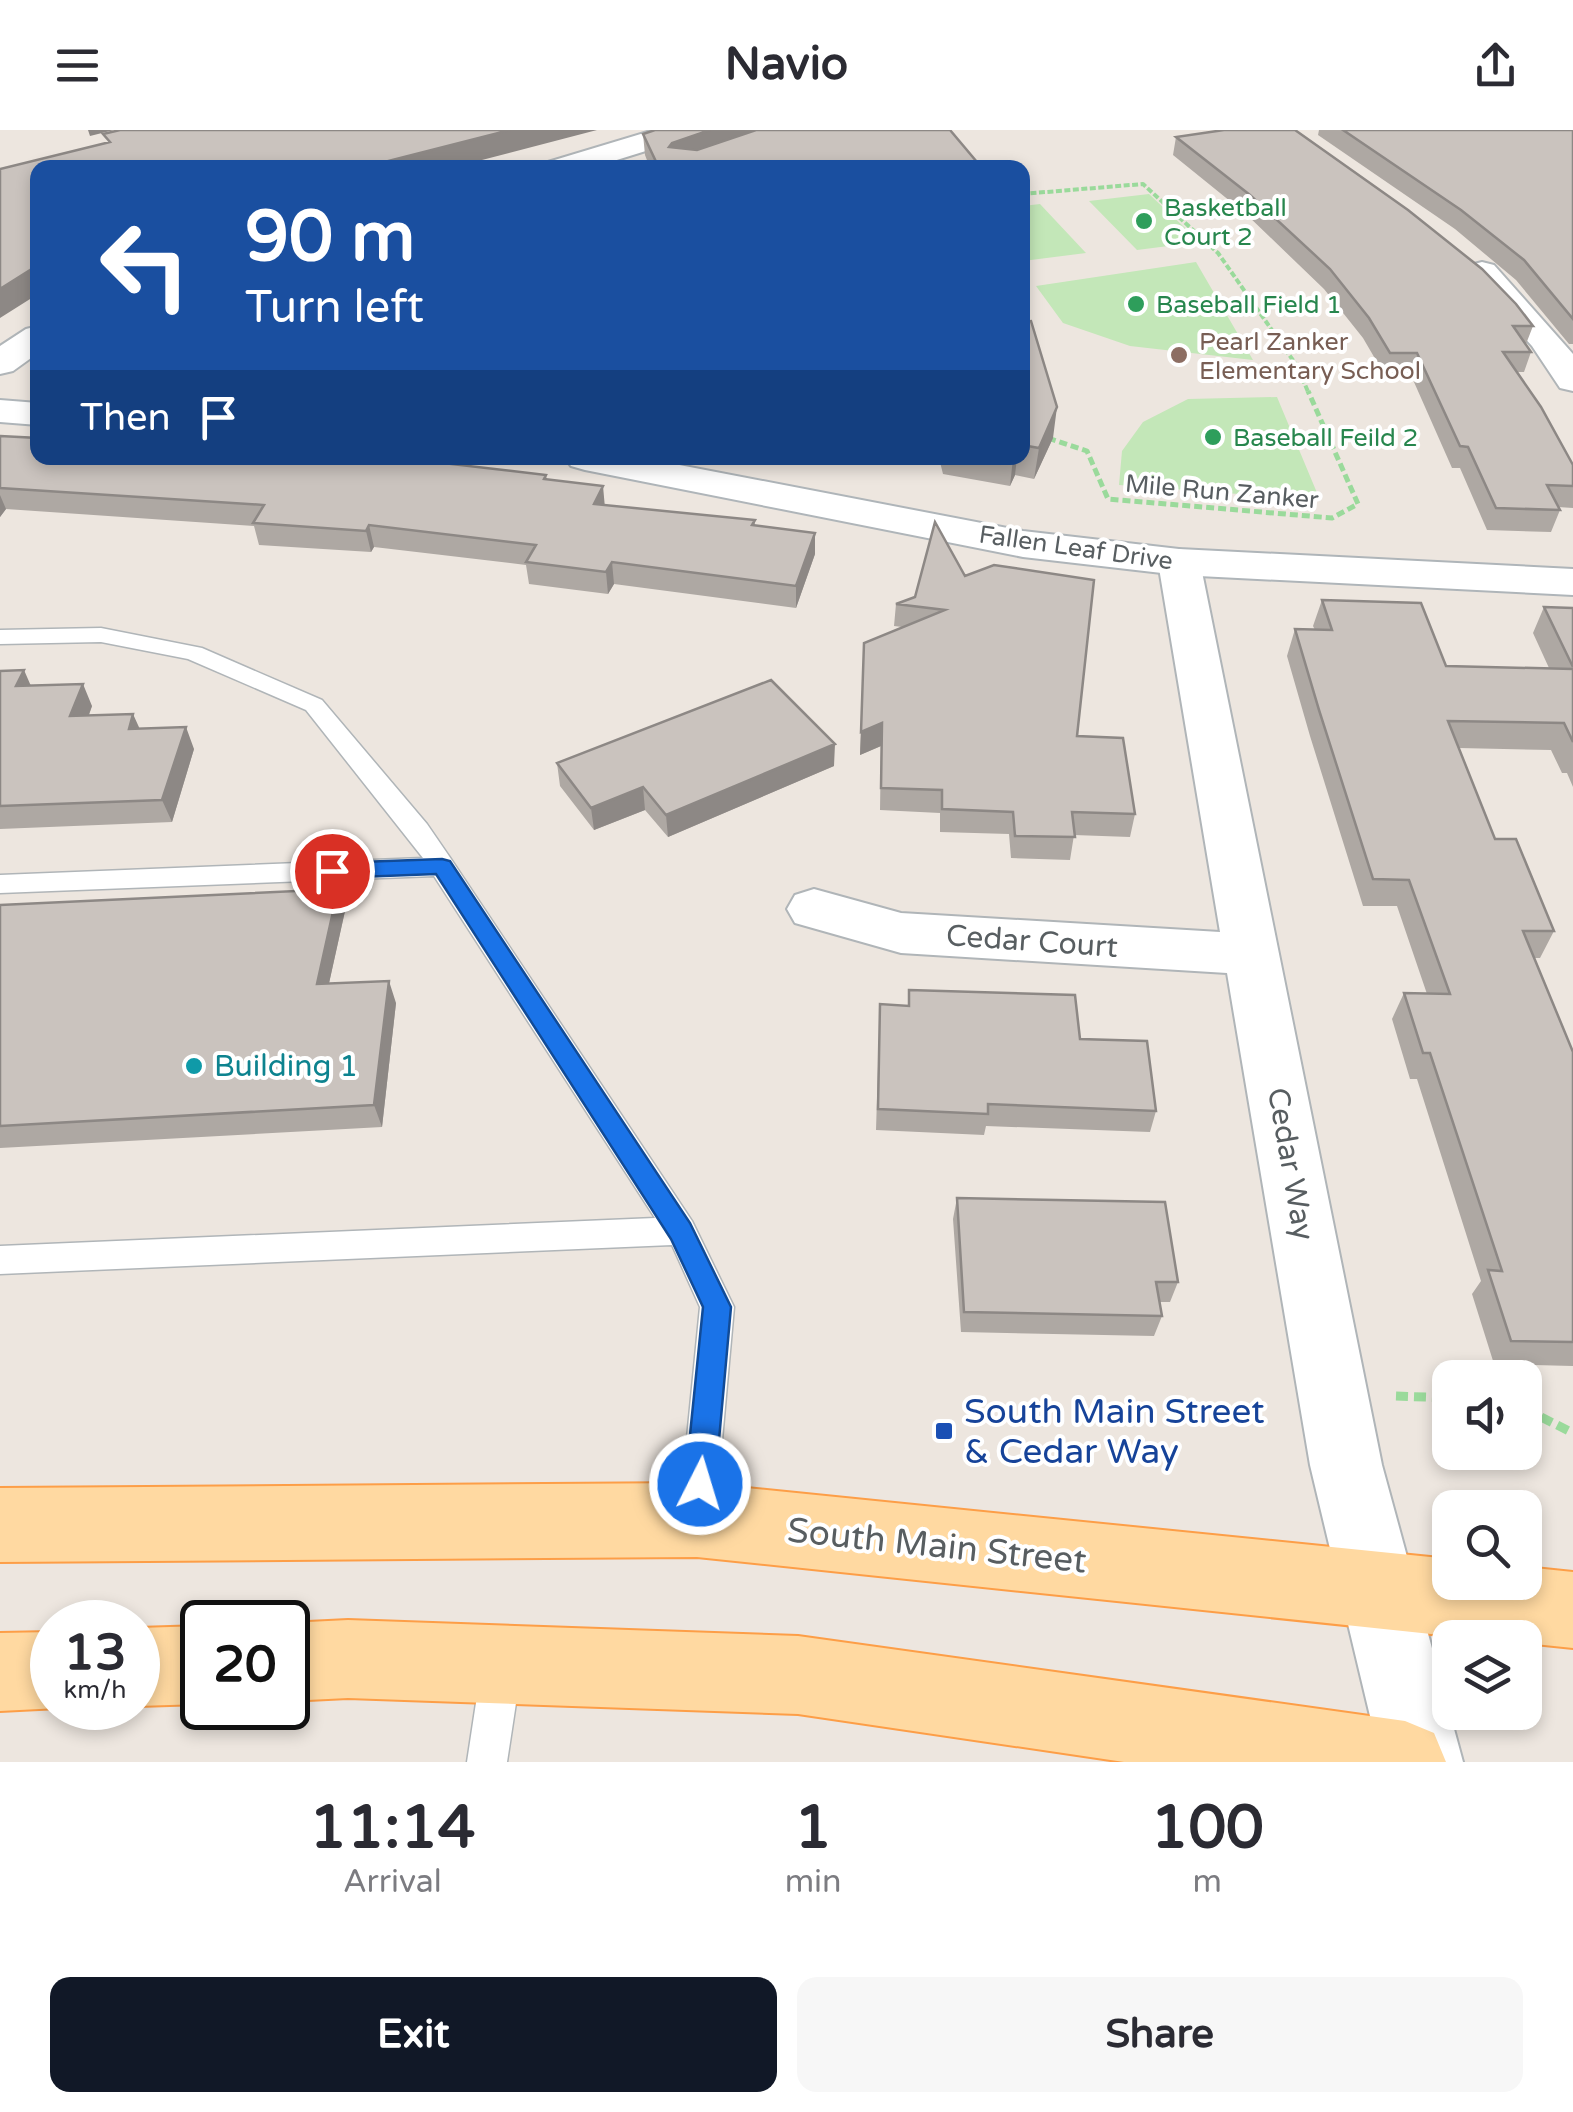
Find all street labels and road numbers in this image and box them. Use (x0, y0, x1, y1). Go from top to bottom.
street label: Mile Run Zanker (1124, 469, 1320, 515)
street label: Fallen Leaf Drive (977, 520, 1175, 576)
street label: Cedar Court (945, 917, 1119, 966)
street label: Cedar Way (1259, 1085, 1322, 1243)
street label: South Main Street (785, 1509, 1089, 1583)

